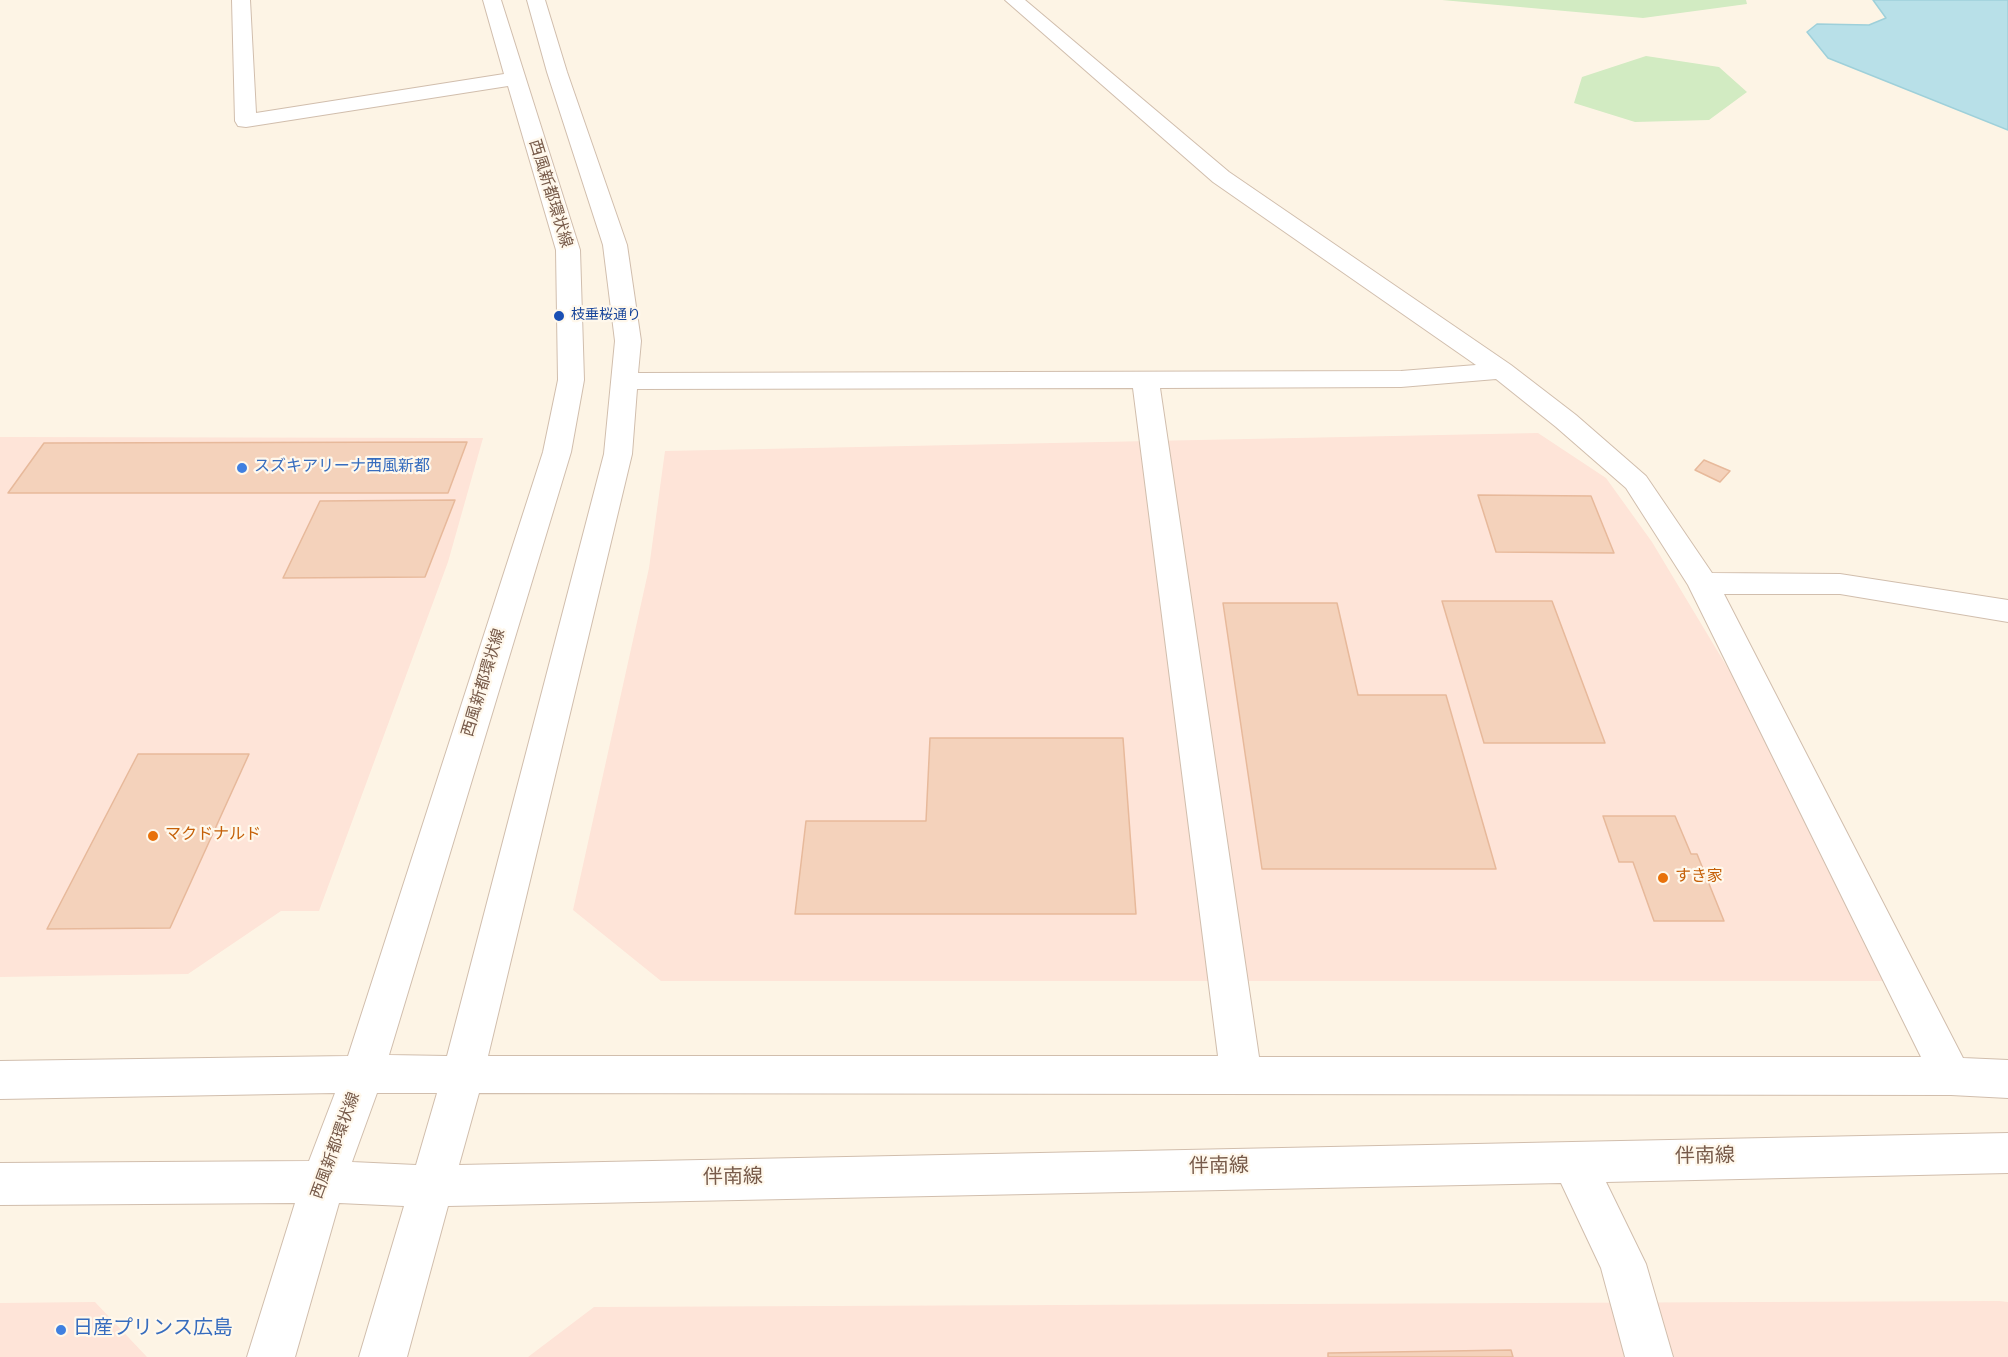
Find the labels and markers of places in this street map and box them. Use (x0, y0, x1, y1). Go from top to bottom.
place label: 枝垂桜通り (571, 308, 641, 324)
marker: 枝垂桜通り (552, 309, 566, 323)
place label: スズキアリーナ西風新都 (254, 458, 430, 478)
marker: スズキアリーナ西風新都 (235, 461, 249, 475)
place label: マクドナルド (165, 826, 261, 846)
marker: マクドナルド (146, 829, 160, 843)
place label: すき家 (1675, 868, 1723, 888)
marker: すき家 (1656, 871, 1670, 885)
place label: 日産プリンス広島 (73, 1318, 233, 1342)
marker: 日産プリンス広島 (54, 1323, 68, 1337)

